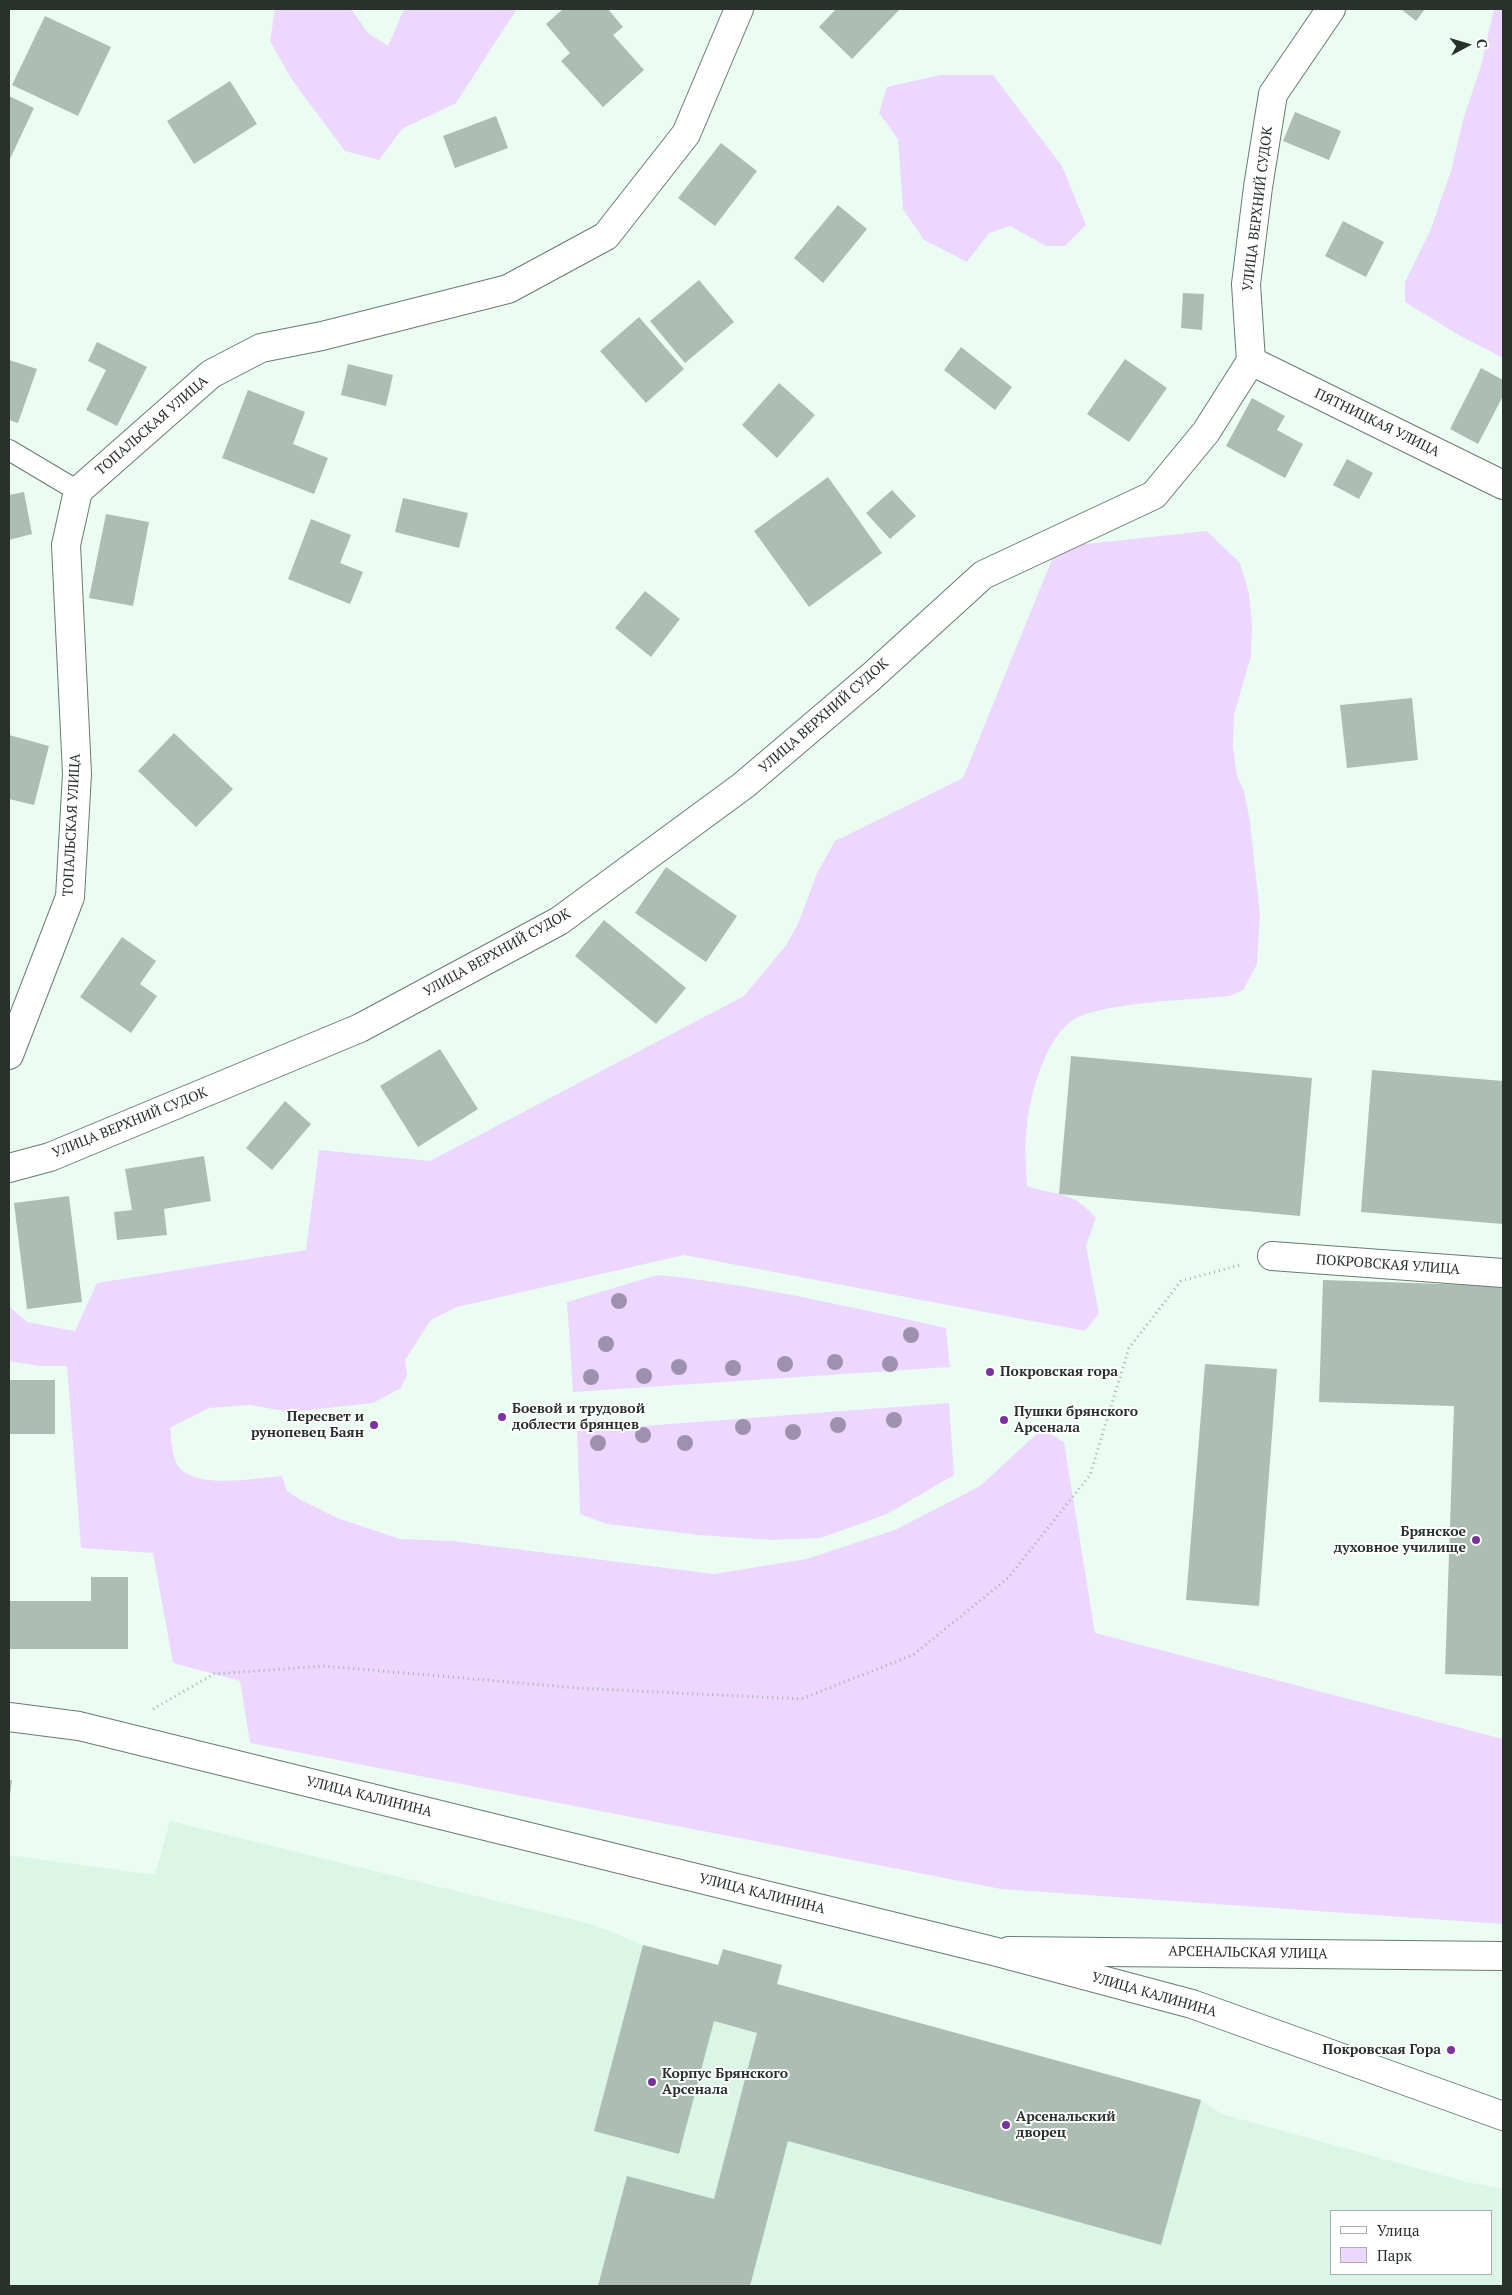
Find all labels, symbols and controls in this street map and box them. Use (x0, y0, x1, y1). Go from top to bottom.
north arrow (1442, 20, 1492, 70)
text: С (1472, 38, 1492, 49)
street label: УЛИЦА ВЕРХНИЙ СУДОК (1240, 126, 1276, 292)
street label: ТОПАЛЬСКАЯ УЛИЦА (92, 373, 212, 479)
street label: ПЯТНИЦКАЯ УЛИЦА (1312, 385, 1442, 461)
street label: УЛИЦА ВЕРХНИЙ СУДОК (756, 655, 892, 777)
street label: ТОПАЛЬСКАЯ УЛИЦА (60, 753, 84, 897)
street label: УЛИЦА ВЕРХНИЙ СУДОК (420, 905, 574, 1001)
street label: УЛИЦА ВЕРХНИЙ СУДОК (50, 1084, 210, 1162)
street label: ПОКРОВСКАЯ УЛИЦА (1315, 1252, 1461, 1278)
place label: Покровская гора (1000, 1364, 1118, 1380)
marker: Покровская гора (984, 1366, 996, 1378)
place label: Боевой и трудовой доблести брянцев (512, 1401, 645, 1434)
place label: Пушки брянского Арсенала (1014, 1404, 1138, 1436)
place label: Пересвет и рунопевец Баян (251, 1409, 364, 1441)
marker: Боевой и трудовой доблести брянцев (496, 1411, 508, 1423)
marker: Пушки брянского Арсенала (998, 1414, 1010, 1426)
marker: Пересвет и рунопевец Баян (368, 1419, 380, 1431)
place label: Брянское духовное училище (1334, 1524, 1466, 1556)
marker: Брянское духовное училище (1470, 1534, 1482, 1546)
street label: УЛИЦА КАЛИНИНА (304, 1773, 434, 1821)
street label: УЛИЦА КАЛИНИНА (697, 1870, 827, 1918)
street label: АРСЕНАЛЬСКАЯ УЛИЦА (1168, 1943, 1328, 1963)
street label: УЛИЦА КАЛИНИНА (1089, 1969, 1219, 2021)
place label: Покровская Гора (1323, 2042, 1441, 2058)
marker: Покровская Гора (1445, 2044, 1457, 2056)
place label: Корпус Брянского Арсенала (662, 2066, 788, 2098)
marker: Корпус Брянского Арсенала (646, 2076, 658, 2088)
place label: Арсенальский дворец (1016, 2109, 1116, 2142)
marker: Арсенальский дворец (1000, 2119, 1012, 2131)
legend (1330, 2210, 1492, 2275)
text: Улица (1377, 2220, 1420, 2240)
text: Парк (1377, 2245, 1412, 2265)

